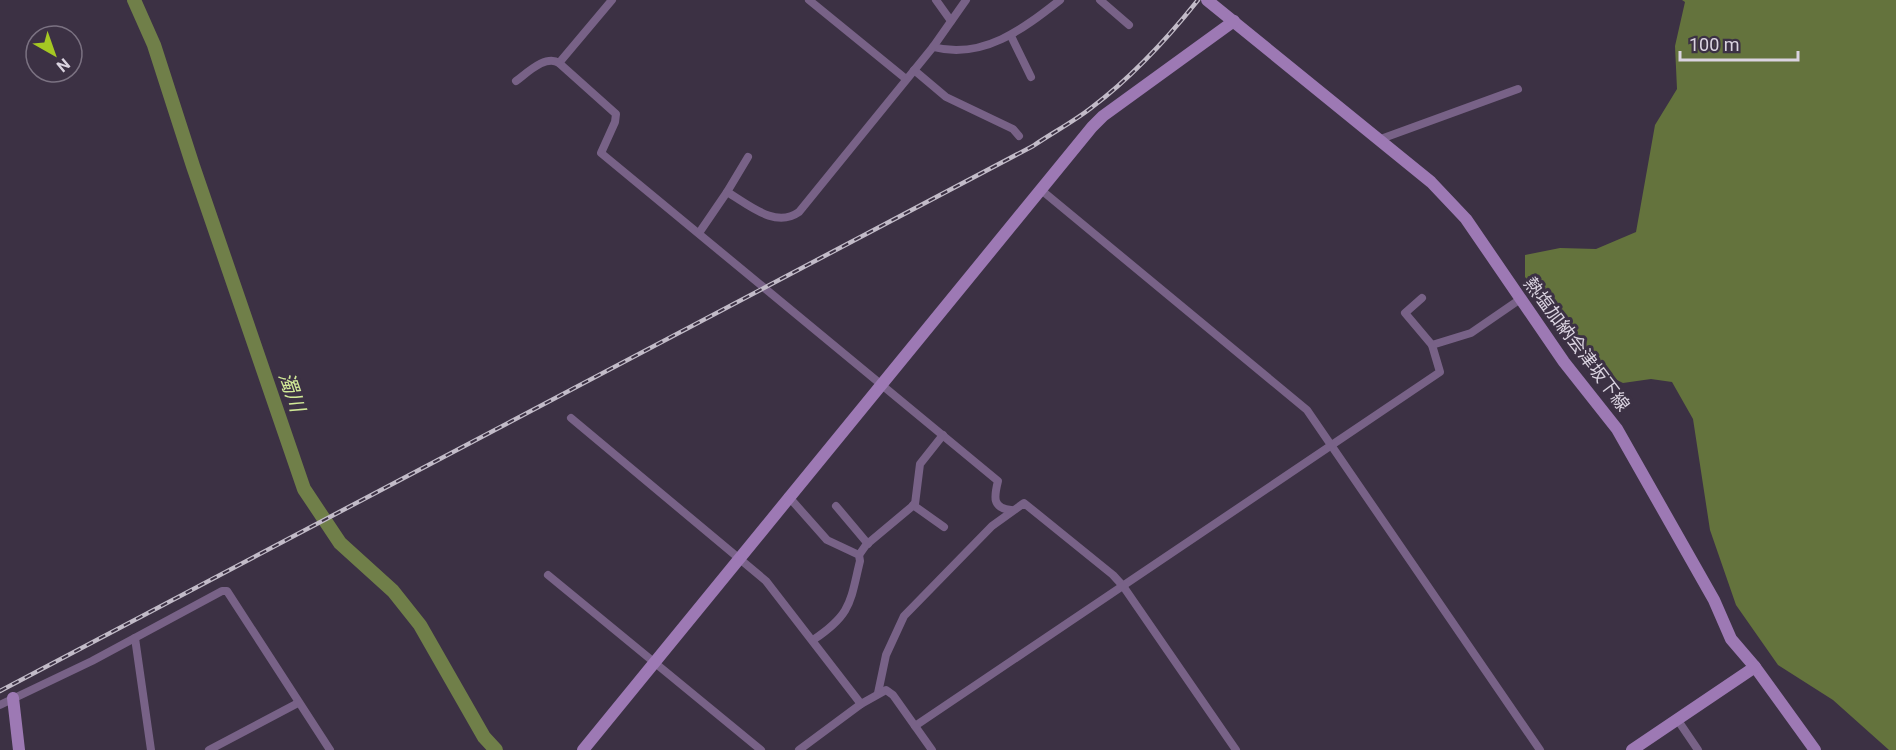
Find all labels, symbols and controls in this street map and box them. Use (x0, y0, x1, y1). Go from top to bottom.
north arrow (24, 24, 84, 84)
scale bar (1680, 24, 1798, 62)
text: 100 m (1689, 34, 1740, 55)
text: N (53, 54, 74, 76)
street label: 熱塩加納会津坂下線 (1520, 273, 1634, 415)
water label: 濁川 (274, 369, 311, 417)

